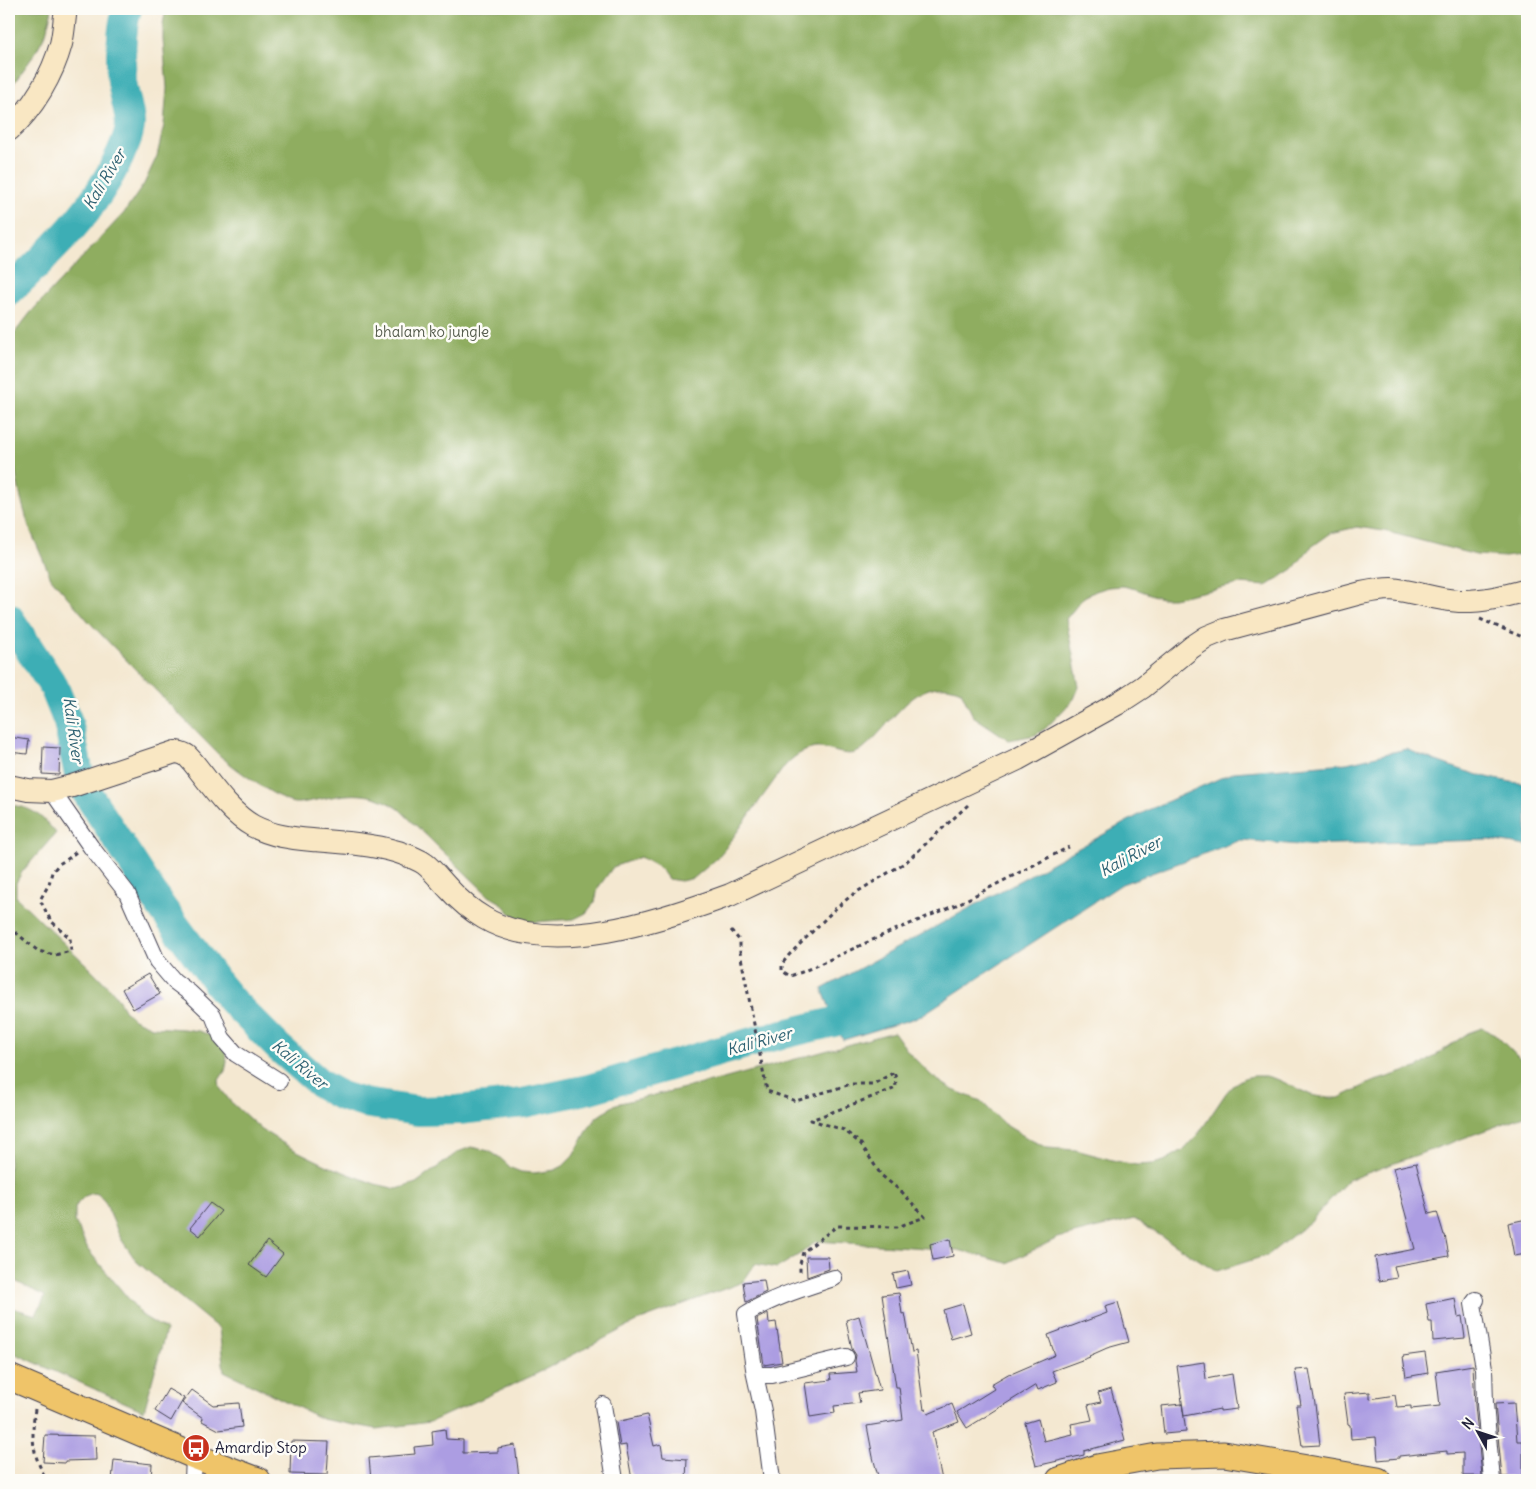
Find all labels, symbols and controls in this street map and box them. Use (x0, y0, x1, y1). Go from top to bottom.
water label: Kali River (78, 143, 131, 213)
park label: bhalam ko jungle (375, 322, 489, 341)
water label: Kali River (59, 696, 89, 767)
water label: Kali River (1096, 830, 1166, 880)
water label: Kali River (724, 1022, 796, 1059)
water label: Kali River (268, 1035, 334, 1095)
north arrow (1454, 1406, 1504, 1456)
text: N (1458, 1414, 1478, 1433)
bus stop icon: Amardip Stop (181, 1433, 211, 1463)
place label: Amardip Stop (215, 1438, 307, 1457)

